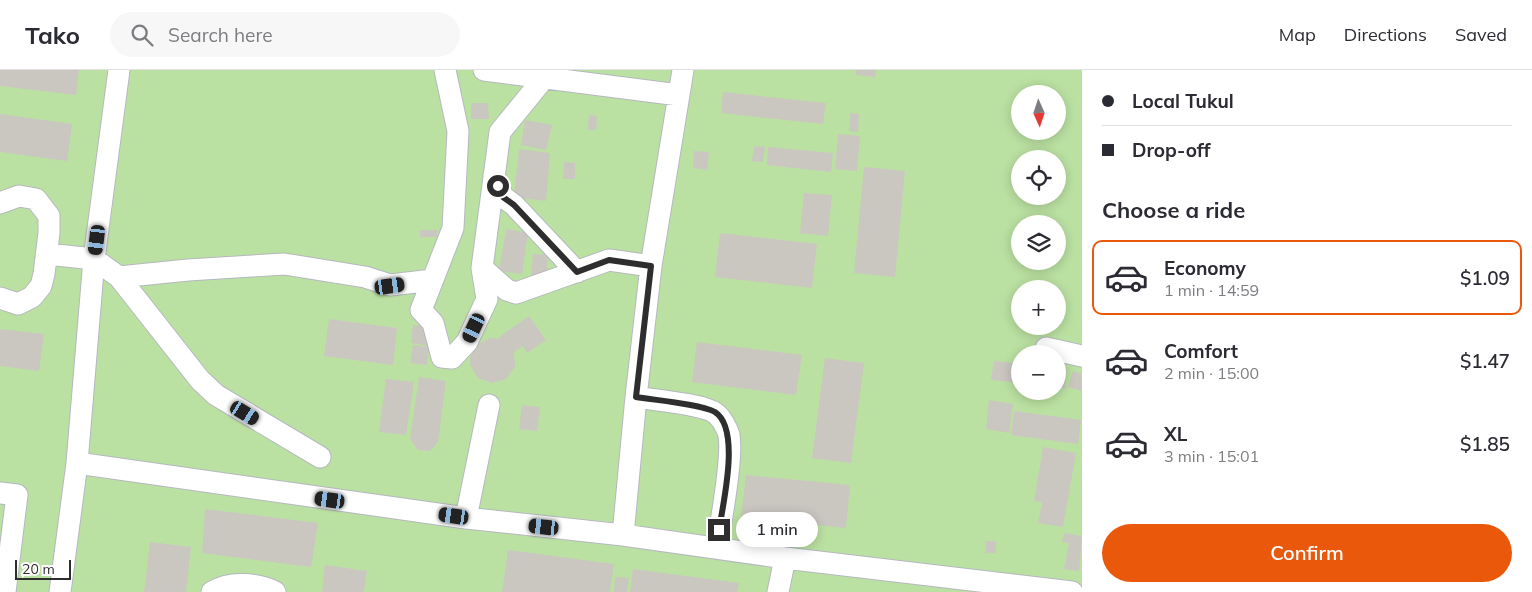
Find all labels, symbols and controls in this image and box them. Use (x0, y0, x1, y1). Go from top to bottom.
search box (110, 12, 460, 57)
text: Tako (25, 20, 80, 50)
icon: search (128, 21, 156, 49)
text: Search here (168, 23, 273, 47)
text: Map (1279, 23, 1316, 46)
text: Directions (1344, 23, 1427, 46)
text: Saved (1455, 23, 1507, 46)
north arrow (1011, 85, 1066, 140)
map controls (1011, 85, 1066, 400)
text: Local Tukul (1132, 89, 1234, 113)
text: Drop-off (1132, 138, 1210, 162)
button: locate (1011, 150, 1066, 205)
route start (487, 175, 509, 197)
text: Choose a ride (1102, 196, 1245, 224)
button: layers (1011, 215, 1066, 270)
car (87, 224, 106, 256)
icon: car (1104, 255, 1149, 300)
text: Economy (1164, 256, 1246, 280)
text: $1.09 (1460, 266, 1510, 290)
car (374, 276, 405, 296)
button: + (1011, 280, 1066, 335)
text: 1 min · 14:59 (1164, 280, 1259, 300)
car (460, 311, 487, 345)
icon: car (1104, 338, 1149, 383)
text: Comfort (1164, 339, 1238, 363)
button: − (1011, 345, 1066, 400)
text: $1.47 (1460, 349, 1510, 373)
text: 2 min · 15:00 (1164, 363, 1259, 383)
car (228, 399, 261, 427)
icon: car (1104, 421, 1149, 466)
text: XL (1164, 422, 1187, 446)
text: $1.85 (1460, 432, 1510, 456)
text: 3 min · 15:01 (1164, 446, 1259, 466)
car (314, 490, 345, 510)
car (438, 506, 469, 526)
callout: 1 min (736, 512, 819, 548)
car (528, 518, 559, 536)
route end (708, 519, 730, 541)
text: 1 min (756, 519, 798, 539)
button: Confirm (1102, 524, 1512, 582)
scale bar (15, 557, 71, 580)
text: 20 m (22, 560, 55, 578)

